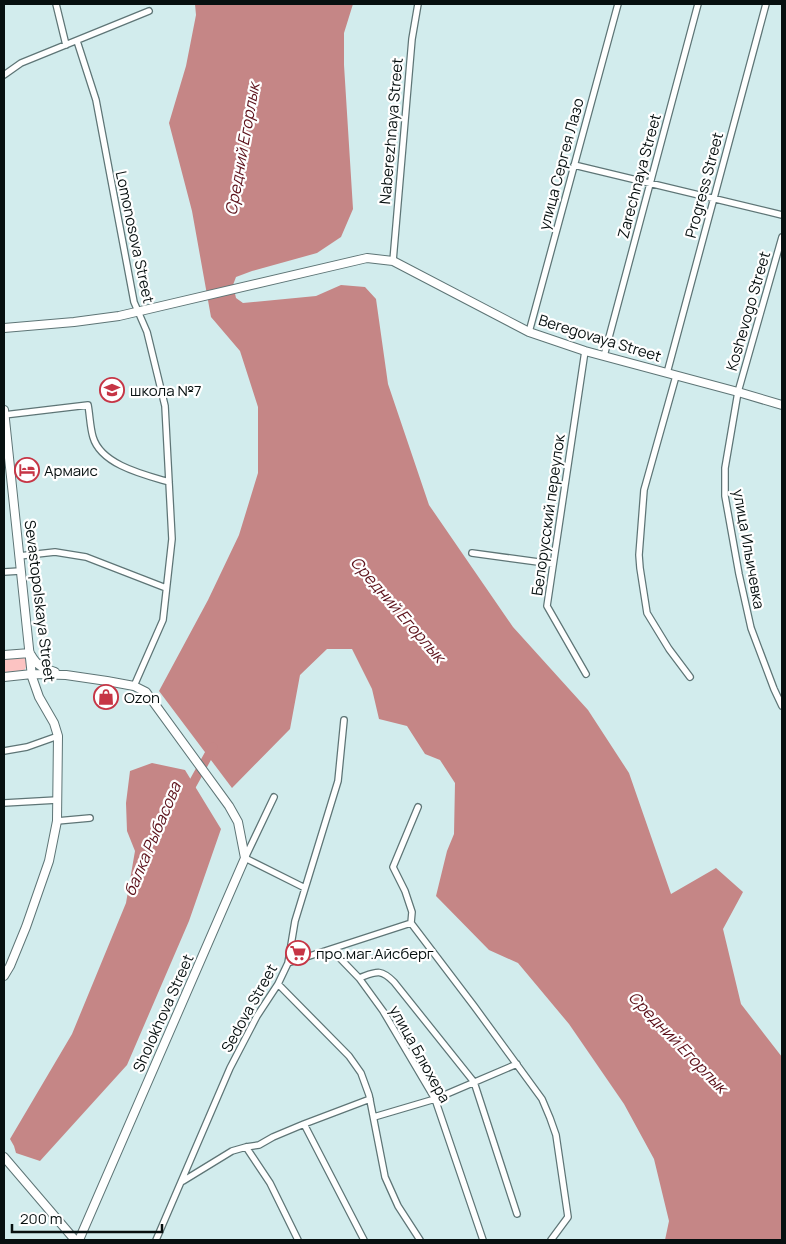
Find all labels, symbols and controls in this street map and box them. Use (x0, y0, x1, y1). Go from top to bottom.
street label: Naberezhnaya Street (374, 57, 408, 205)
water label: Средний Егорлык (220, 79, 265, 217)
street label: улица Сергея Лазо (533, 96, 589, 232)
street label: Zarechnaya Street (612, 111, 666, 241)
street label: Progress Street (680, 130, 728, 240)
street label: Lomonosova Street (111, 169, 159, 305)
street label: Koshevogo Street (721, 249, 775, 373)
street label: Beregovaya Street (536, 309, 664, 367)
school or university icon: школа №7 (99, 377, 125, 403)
place label: школа №7 (130, 380, 202, 401)
street label: Белорусский переулок (526, 432, 570, 597)
hotel icon: Армаис (14, 457, 40, 483)
place label: Армаис (44, 460, 98, 481)
street label: улица Ильичевка (728, 487, 770, 611)
street label: Sevastopolskaya Street (20, 519, 60, 683)
water label: Средний Егорлык (346, 551, 452, 668)
shop icon: Ozon (93, 684, 119, 710)
place label: Ozon (124, 687, 160, 708)
water label: балка Рыбасова (118, 778, 186, 899)
supermarket icon: про.маг.Айсберг (285, 940, 311, 966)
place label: про.маг.Айсберг (316, 943, 434, 964)
street label: Sholokhova Street (128, 951, 198, 1075)
street label: Sedova Street (216, 960, 282, 1056)
water label: Средний Егорлык (624, 986, 734, 1099)
street label: улица Блюхера (385, 1002, 455, 1106)
scale bar (12, 1202, 162, 1234)
text: 200 m (20, 1208, 63, 1229)

